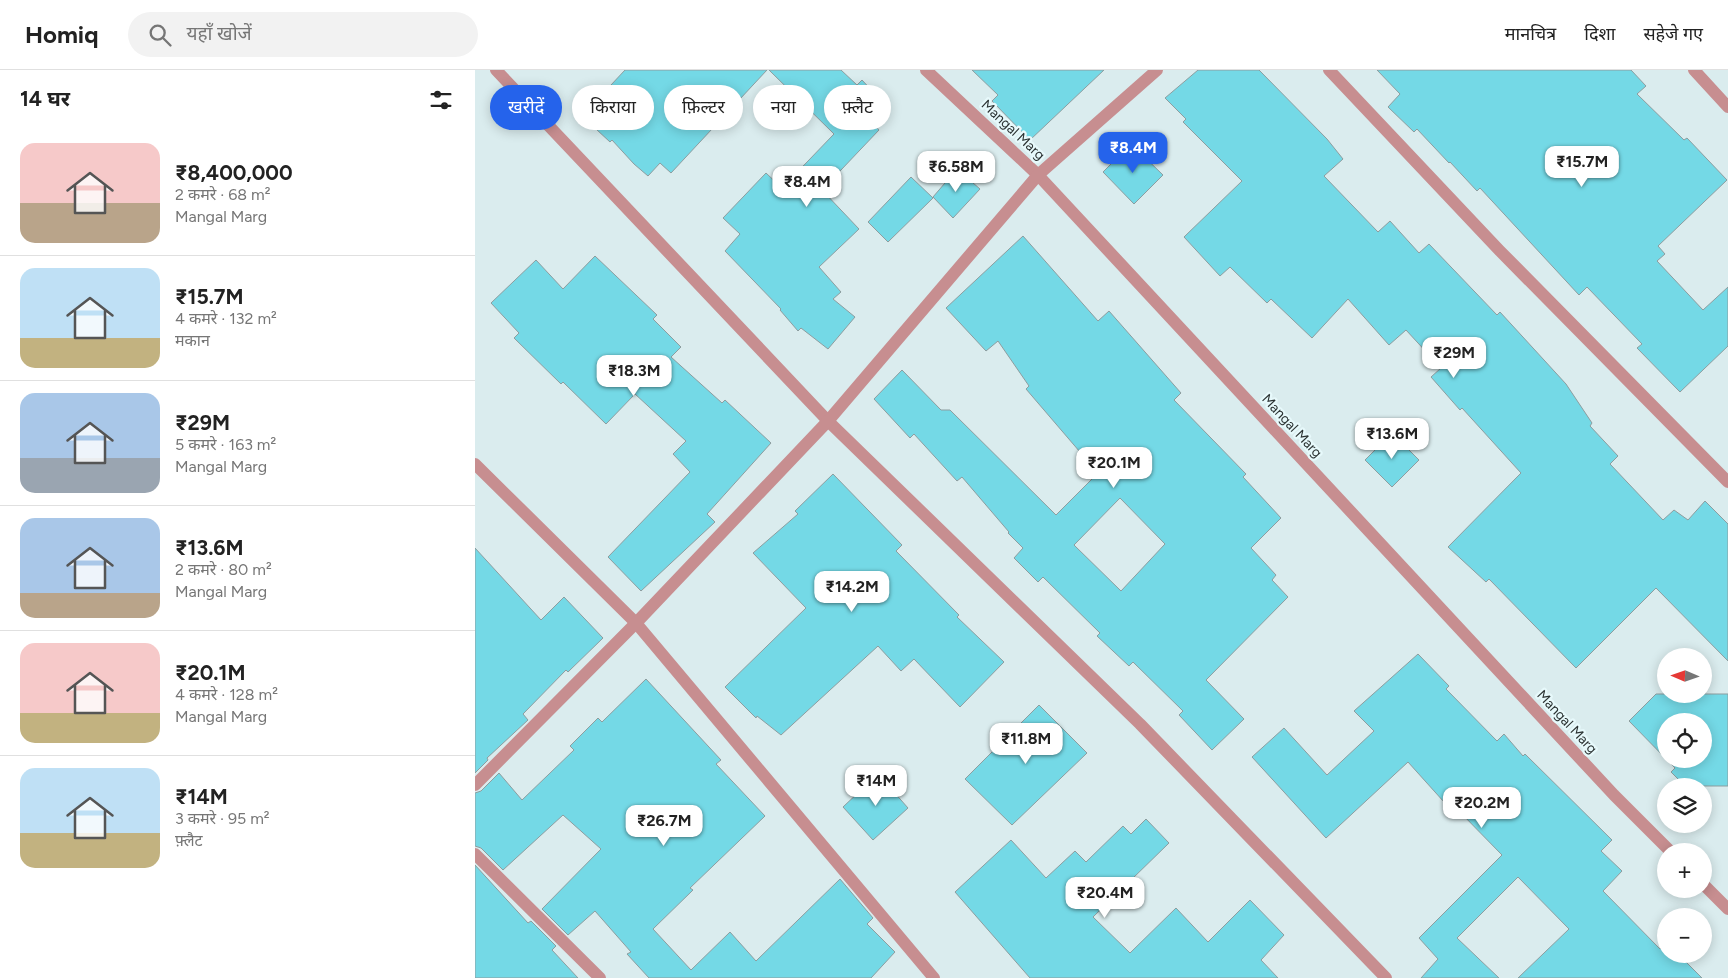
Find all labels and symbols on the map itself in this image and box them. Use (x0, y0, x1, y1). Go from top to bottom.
street label: Mangal Marg (978, 96, 1048, 164)
pin: ₹8.4M (1098, 132, 1168, 174)
pin: ₹15.7M (1541, 146, 1623, 188)
pin: ₹6.58M (915, 150, 997, 193)
pin: ₹8.4M (772, 166, 842, 208)
pin: ₹29M (1424, 336, 1484, 379)
pin: ₹18.3M (593, 354, 675, 397)
street label: Mangal Marg (1258, 391, 1326, 461)
pin: ₹13.6M (1351, 418, 1433, 460)
pin: ₹20.1M (1073, 446, 1155, 489)
pin: ₹14.2M (811, 570, 893, 613)
north arrow (1657, 648, 1713, 702)
street label: Mangal Marg (1533, 687, 1601, 757)
pin: ₹11.8M (985, 722, 1067, 765)
pin: ₹14M (846, 764, 906, 807)
pin: ₹20.2M (1441, 786, 1523, 829)
pin: ₹26.7M (623, 804, 705, 847)
pin: ₹20.4M (1064, 876, 1146, 919)

